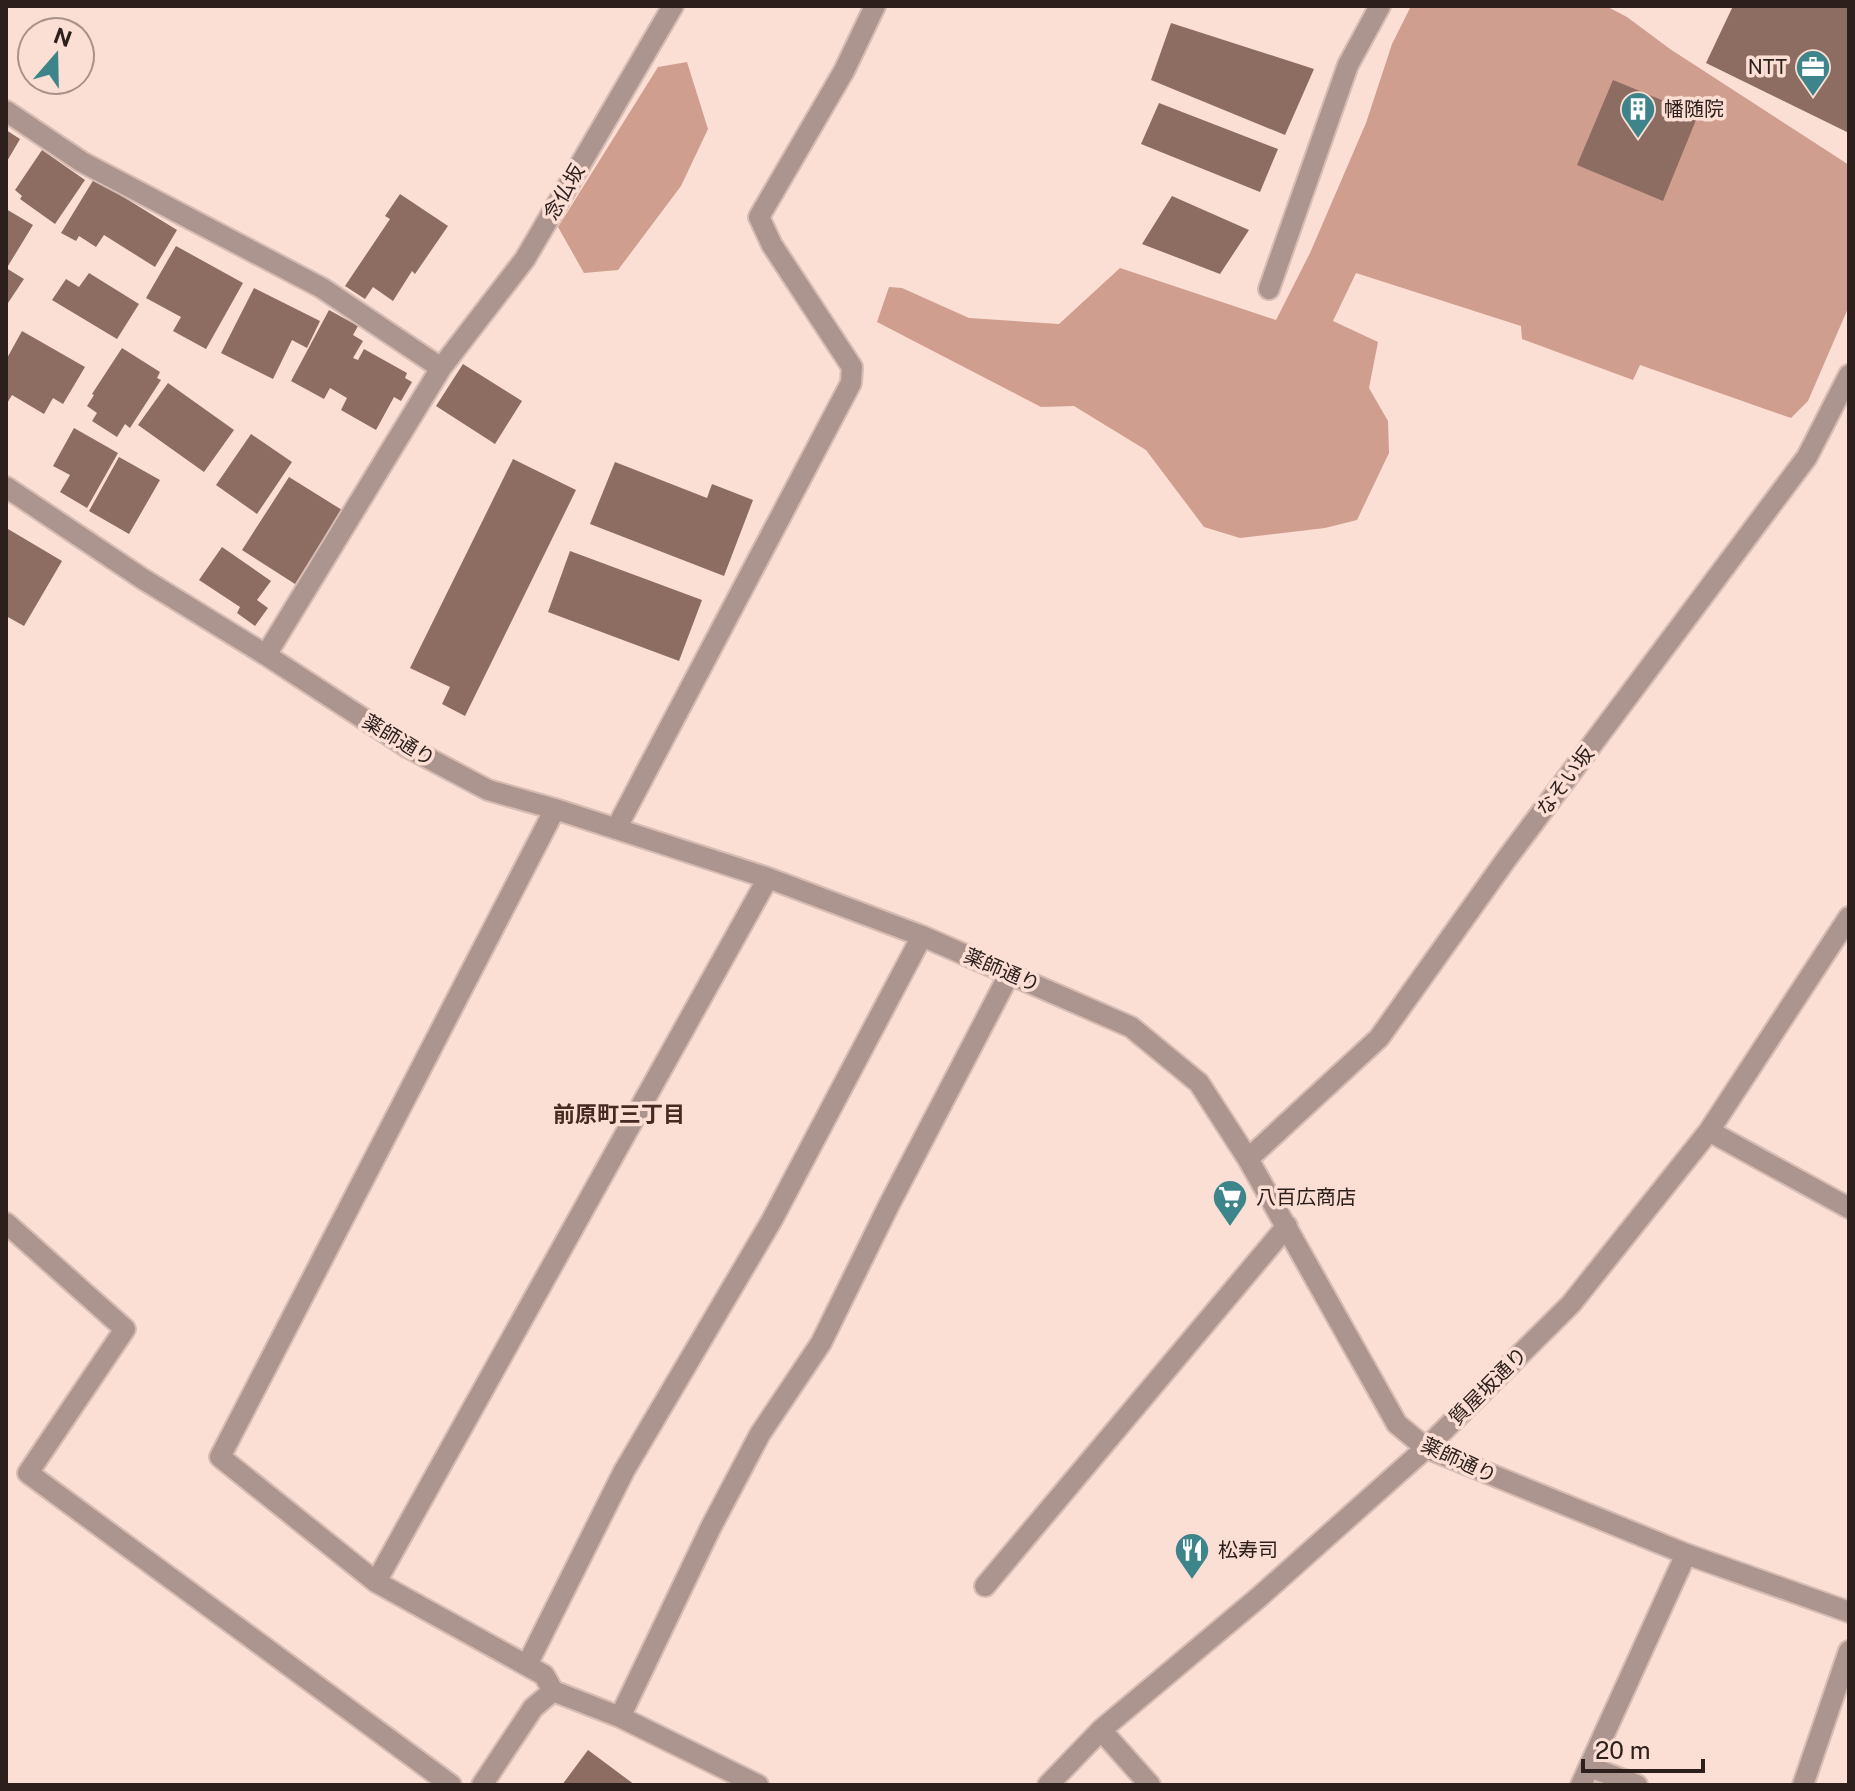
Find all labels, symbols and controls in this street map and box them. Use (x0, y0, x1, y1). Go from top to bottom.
north arrow (16, 16, 96, 96)
text: N (50, 22, 75, 52)
office icon: NTT (1794, 48, 1832, 98)
place label: NTT (1748, 55, 1787, 79)
building icon: 幡随院 (1619, 90, 1657, 140)
place label: 幡随院 (1664, 97, 1724, 121)
street label: 念仏坂 (539, 160, 589, 224)
street label: 薬師通り (359, 709, 439, 771)
street label: なそい坂 (1531, 742, 1599, 820)
street label: 薬師通り (960, 943, 1044, 997)
district label: 前原町三丁目 (553, 1101, 685, 1127)
supermarket icon: 八百広商店 (1211, 1178, 1249, 1228)
place label: 八百広商店 (1256, 1185, 1356, 1209)
street label: 質屋坂通り (1444, 1342, 1532, 1430)
street label: 薬師通り (1418, 1432, 1500, 1488)
restaurant icon: 松寿司 (1173, 1531, 1211, 1581)
place label: 松寿司 (1218, 1538, 1278, 1562)
scale bar (1583, 1723, 1703, 1773)
text: 20 m (1595, 1736, 1651, 1764)

